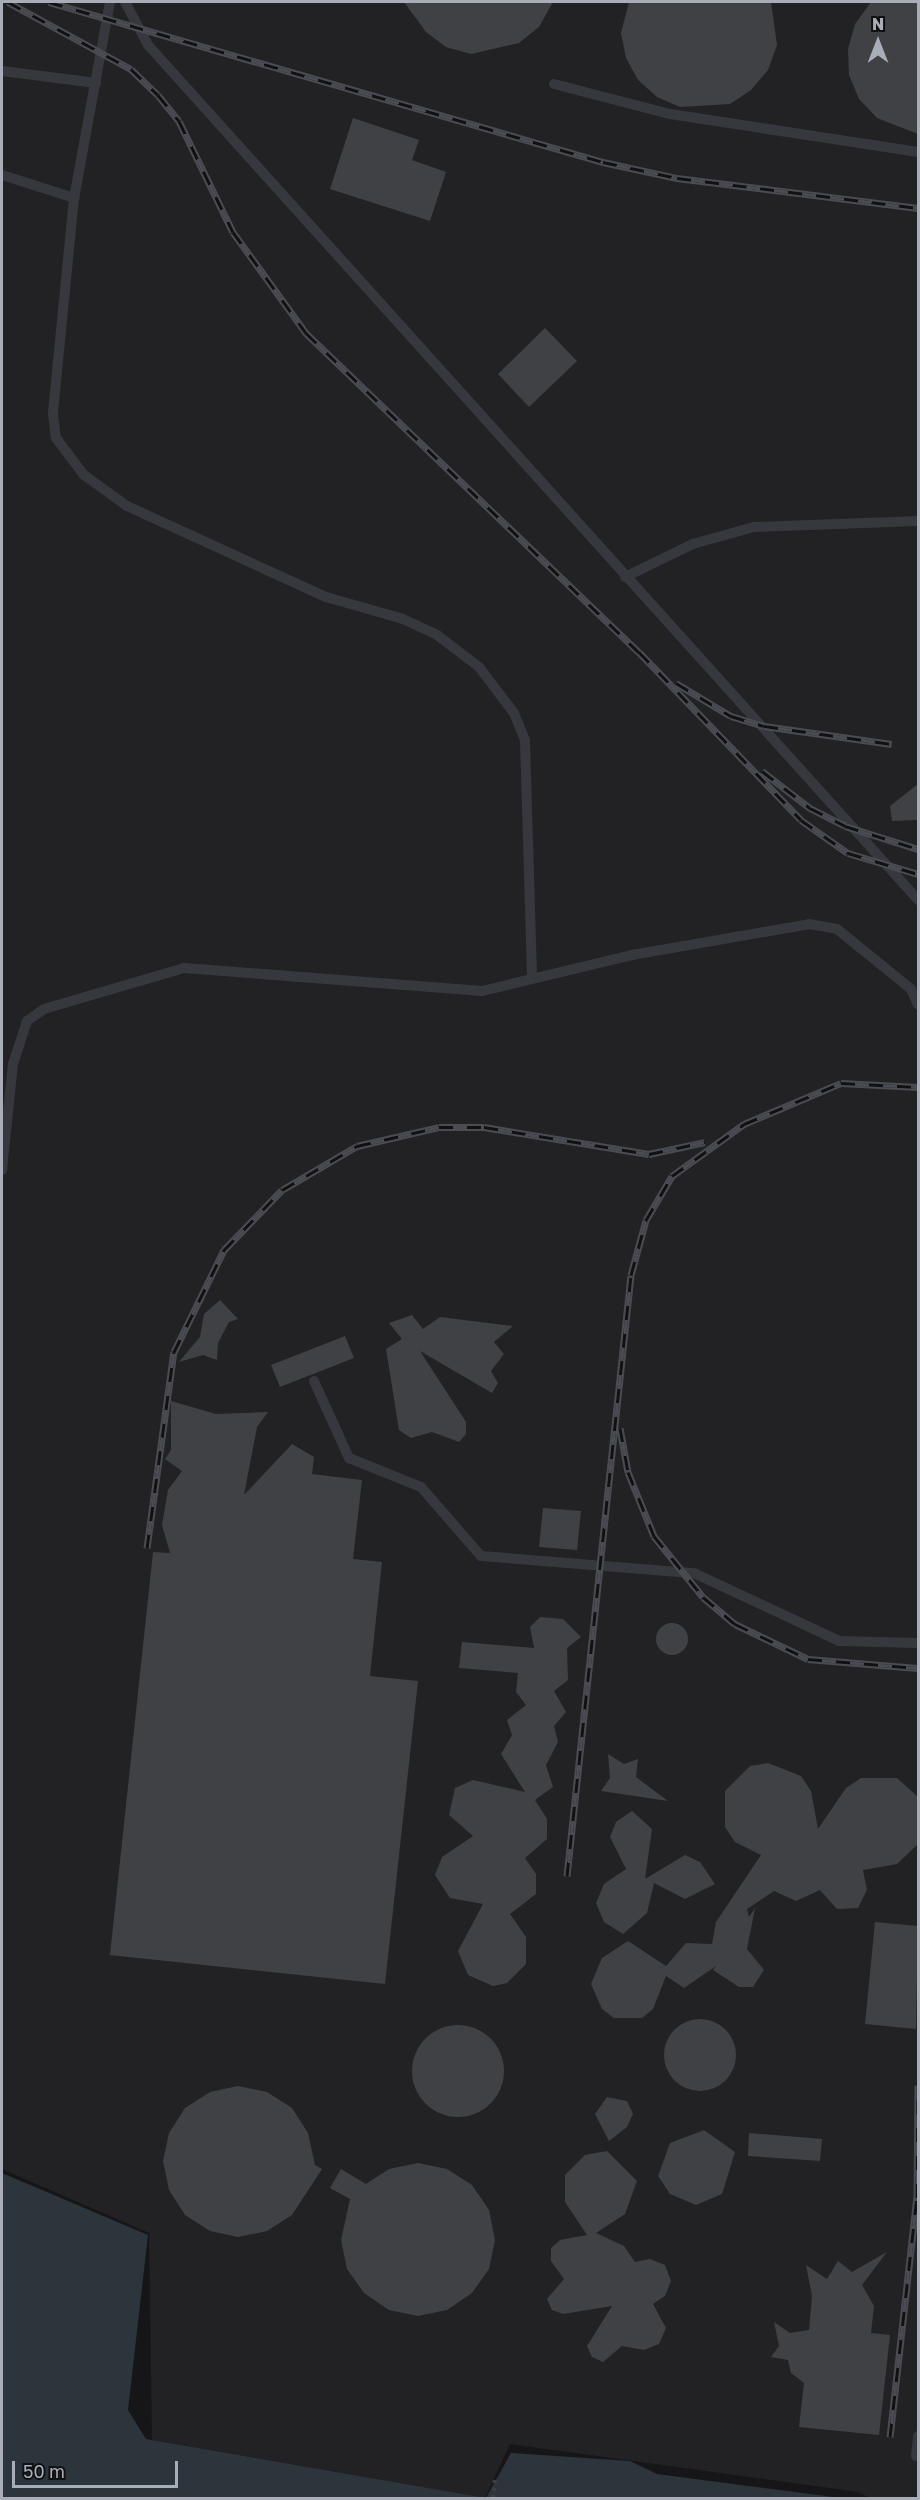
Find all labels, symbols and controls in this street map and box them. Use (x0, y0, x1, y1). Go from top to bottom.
north arrow (848, 12, 908, 72)
text: N (872, 14, 884, 34)
scale bar (15, 2449, 182, 2487)
text: 50 m (23, 2460, 65, 2482)

